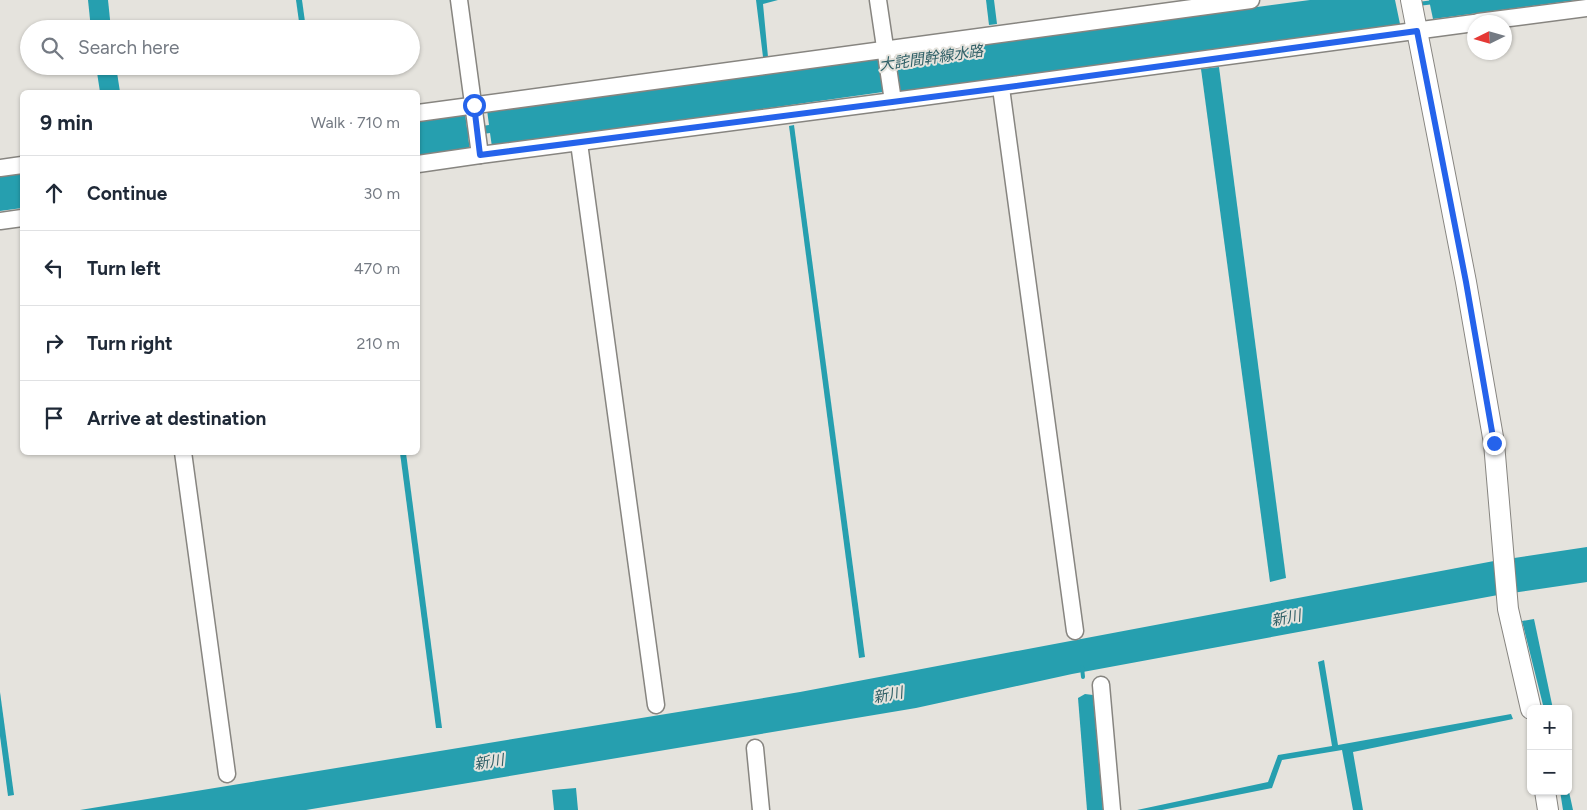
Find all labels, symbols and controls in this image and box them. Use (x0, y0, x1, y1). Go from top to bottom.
north arrow (1467, 15, 1512, 60)
search box (20, 20, 420, 75)
icon: search (38, 34, 66, 62)
text: Search here (78, 36, 180, 59)
water label: 大詫間幹線水路 (878, 42, 986, 74)
route start (463, 94, 486, 117)
text: 9 min (40, 110, 93, 135)
text: Walk · 710 m (311, 113, 400, 132)
icon: ahead (40, 179, 68, 207)
text: Continue (87, 182, 167, 205)
text: 30 m (363, 184, 400, 203)
icon: left (40, 254, 68, 282)
text: Turn left (87, 257, 161, 280)
text: 470 m (354, 259, 400, 278)
icon: right (40, 329, 68, 357)
text: Turn right (87, 332, 173, 355)
text: 210 m (357, 334, 400, 353)
icon: arrive (40, 404, 68, 432)
text: Arrive at destination (87, 407, 266, 430)
route end (1483, 432, 1506, 455)
water label: 新川 (1270, 606, 1304, 630)
water label: 新川 (872, 683, 906, 707)
map controls (1527, 705, 1572, 795)
button: + (1527, 705, 1572, 750)
water label: 新川 (473, 750, 507, 773)
button: − (1527, 750, 1572, 795)

